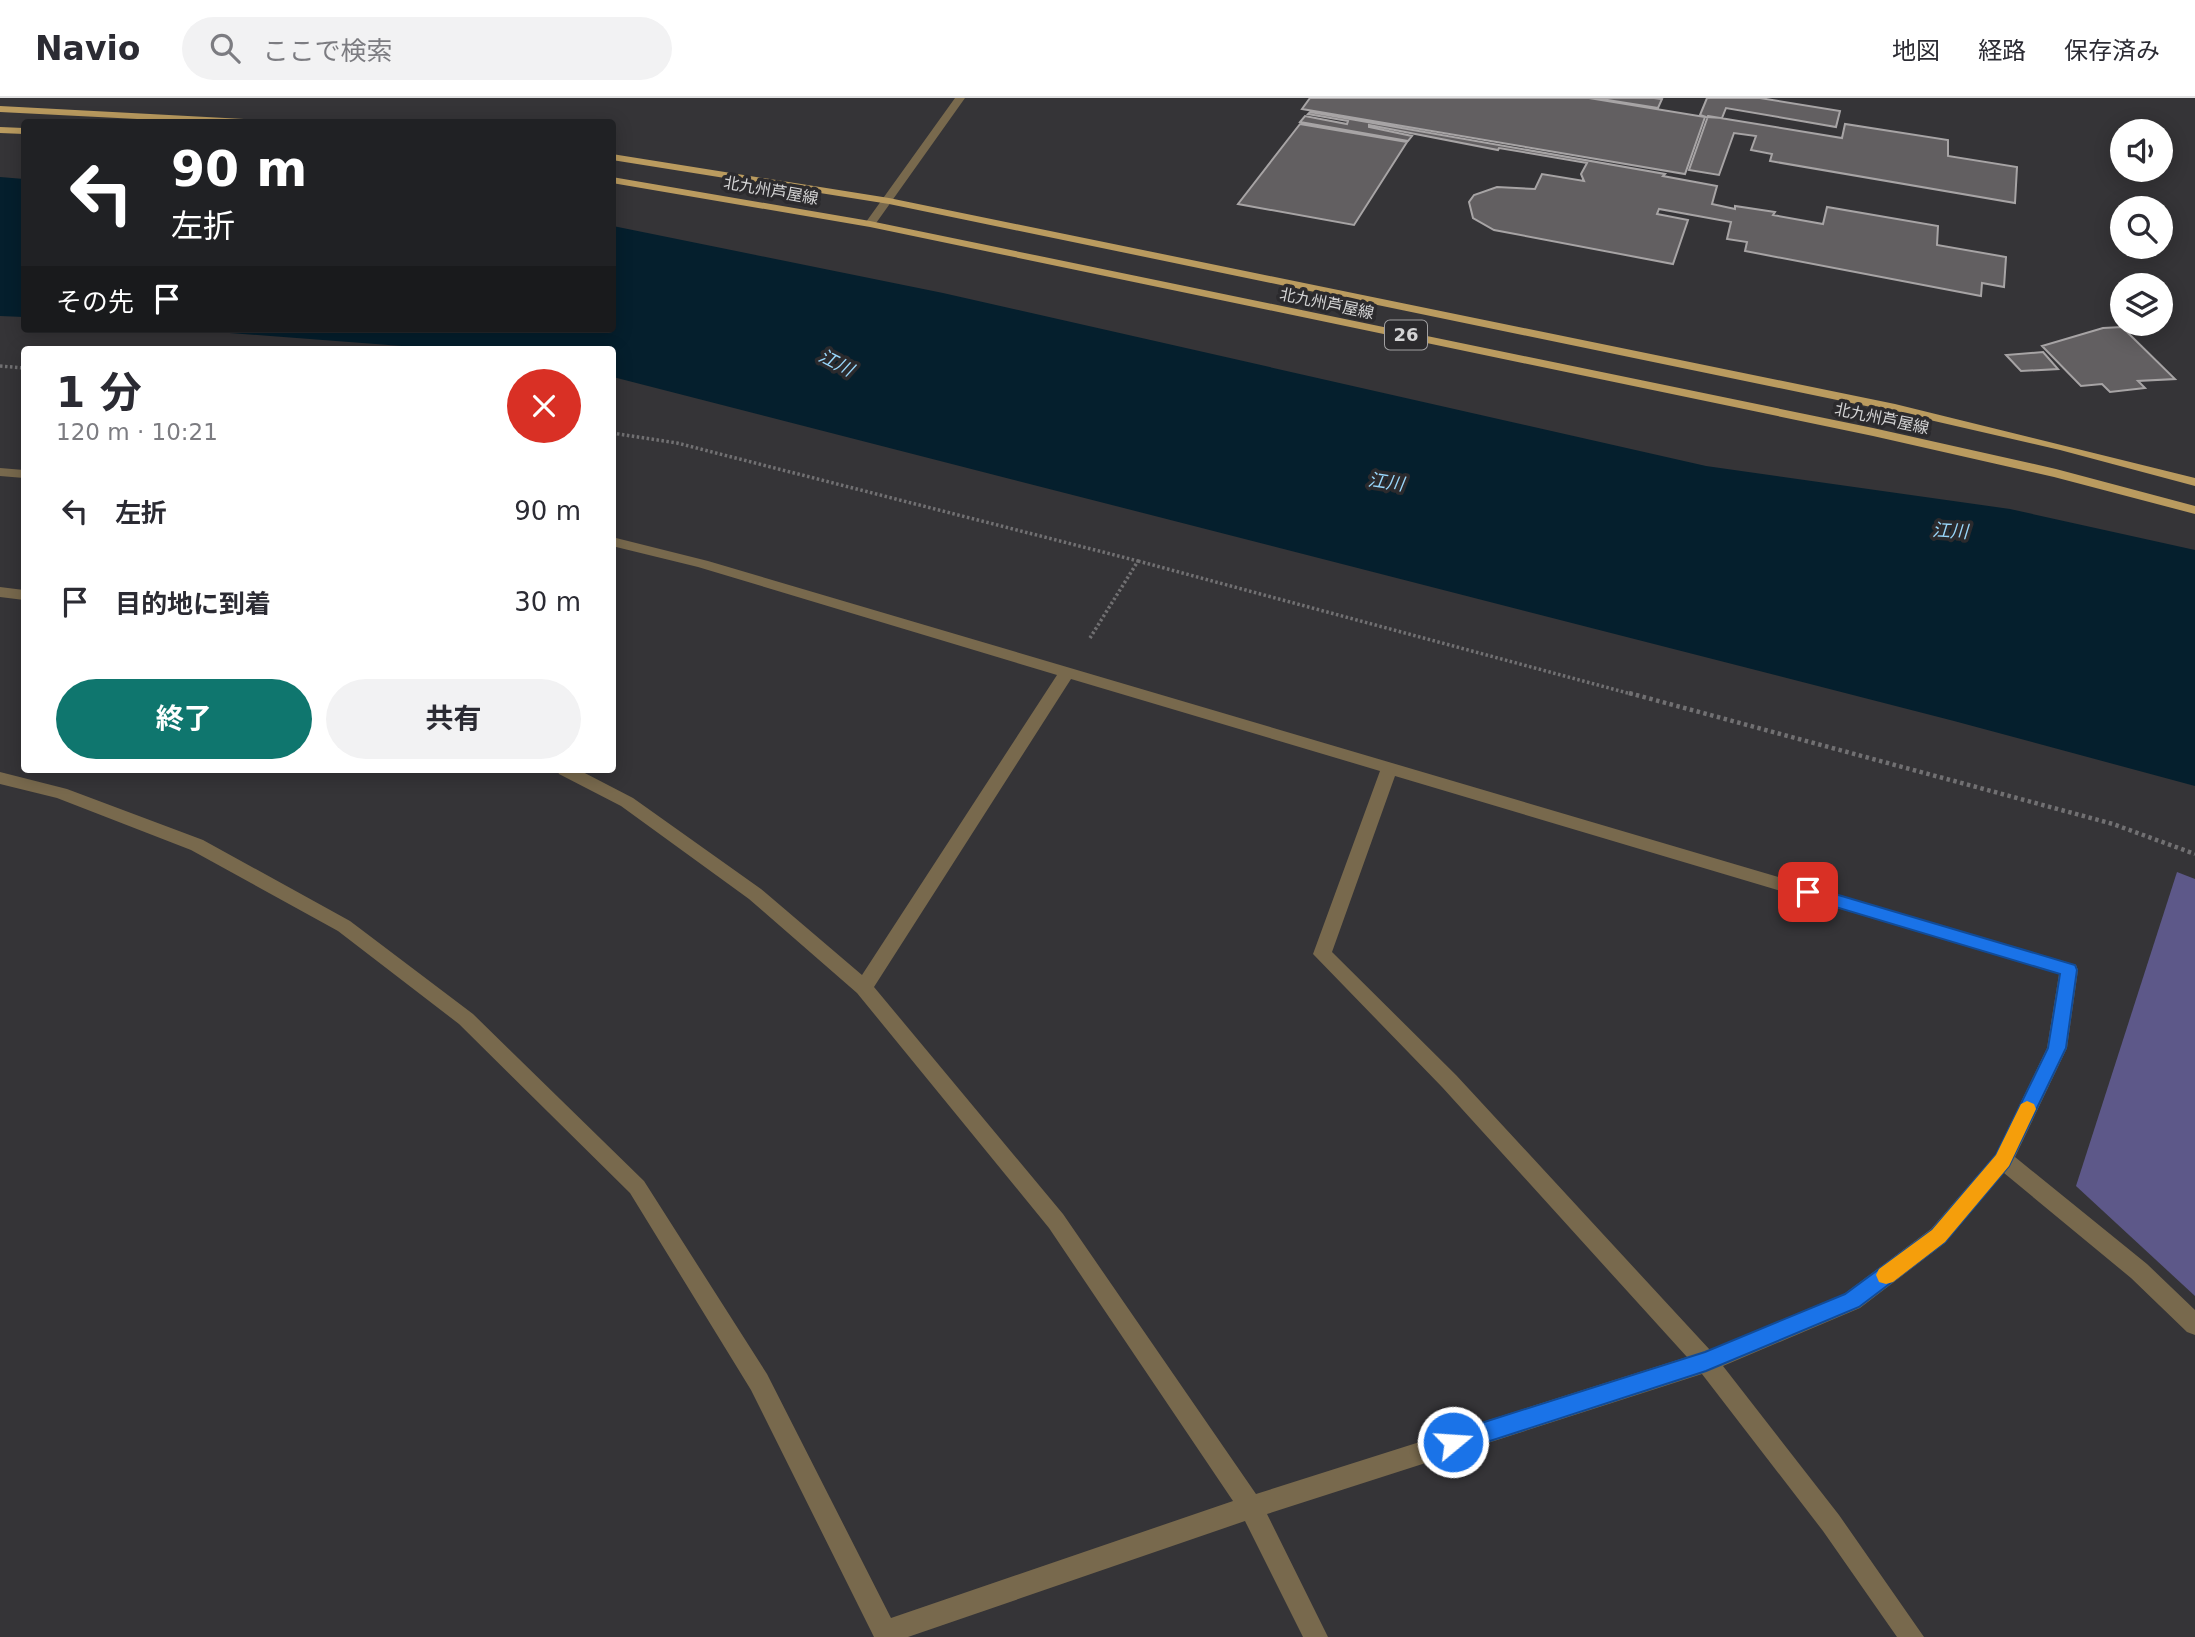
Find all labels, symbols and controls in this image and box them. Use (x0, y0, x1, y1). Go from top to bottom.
search box (182, 17, 672, 80)
text: Navio (35, 29, 140, 68)
icon: search (206, 29, 244, 67)
text: ここで検索 (262, 36, 392, 66)
text: 地図 (1892, 37, 1940, 65)
text: 経路 (1978, 37, 2026, 65)
text: 保存済み (2064, 37, 2160, 65)
map controls (2110, 119, 2173, 336)
button: sound (2110, 119, 2173, 182)
text: 90 m (171, 141, 307, 198)
icon: left (56, 147, 147, 238)
street label: 北九州芦屋線 (722, 173, 820, 208)
button: search (2110, 196, 2173, 259)
text: 左折 (171, 207, 235, 245)
button: layers (2110, 273, 2173, 336)
icon: arrive (148, 280, 186, 318)
street label: 北九州芦屋線 (1278, 284, 1376, 323)
text: その先 (56, 287, 134, 317)
road number: 26 (1385, 320, 1427, 349)
water label: 江川 (815, 345, 859, 381)
text: 1 分 (56, 368, 142, 417)
button: close (507, 369, 581, 443)
street label: 北九州芦屋線 (1833, 399, 1931, 438)
text: 120 m · 10:21 (56, 419, 218, 445)
water label: 江川 (1367, 469, 1407, 495)
icon: left (56, 492, 94, 530)
text: 90 m (514, 496, 581, 526)
text: 左折 (115, 498, 167, 528)
water label: 江川 (1932, 519, 1971, 542)
icon: arrive (56, 583, 94, 621)
text: 30 m (514, 587, 581, 617)
text: 目的地に到着 (115, 589, 271, 619)
button: 終了 (56, 679, 312, 759)
button: 共有 (326, 679, 581, 759)
pin (1778, 862, 1838, 922)
icon: arrive (1789, 873, 1827, 911)
position arrow (1416, 1405, 1490, 1479)

